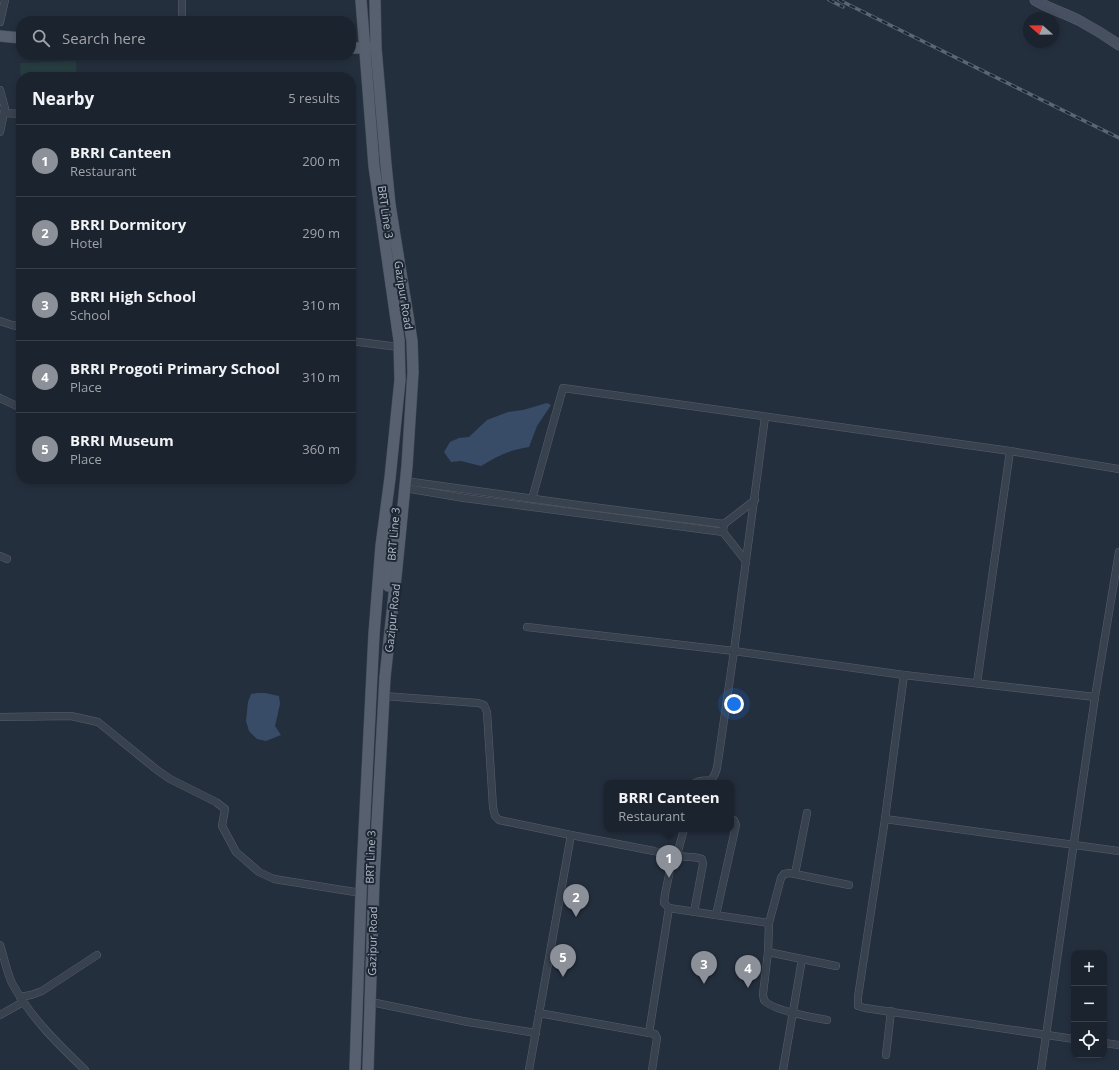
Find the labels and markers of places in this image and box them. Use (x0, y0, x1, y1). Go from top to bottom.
pin: 1 (656, 845, 682, 878)
pin: 2 (563, 884, 589, 917)
pin: 5 (550, 944, 576, 977)
pin: 3 (691, 951, 717, 984)
pin: 4 (735, 955, 761, 988)

